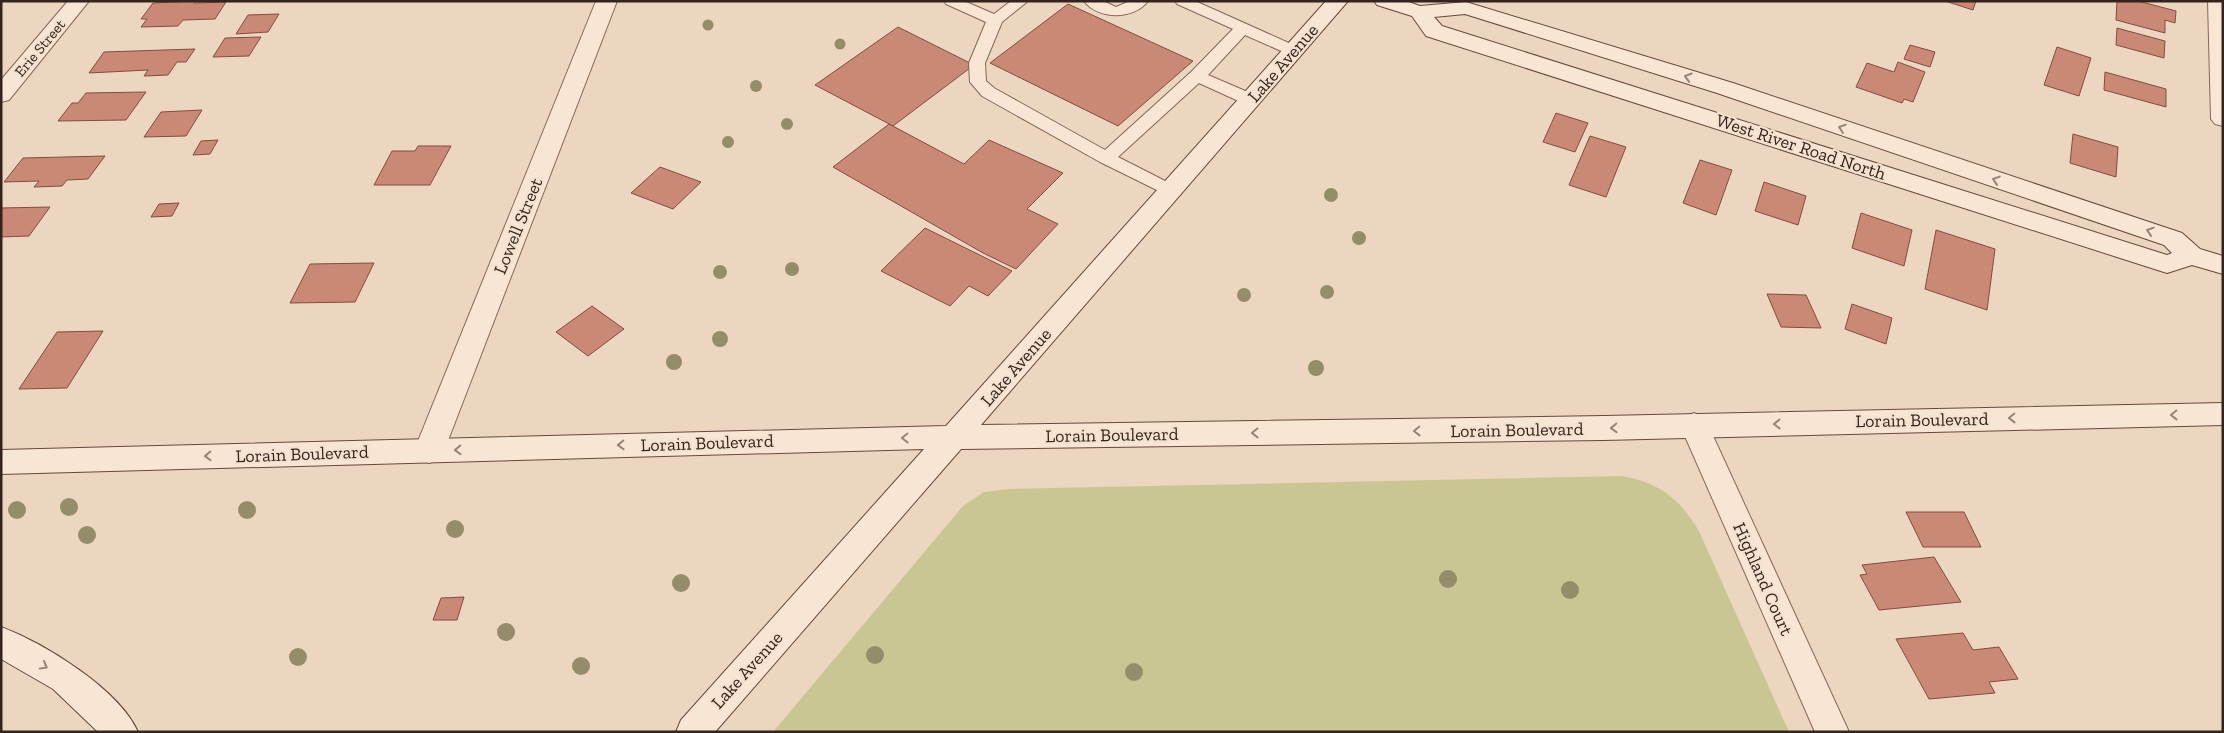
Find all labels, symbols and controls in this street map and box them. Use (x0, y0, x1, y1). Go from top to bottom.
street label: Erie Street (11, 15, 69, 80)
street label: Lake Avenue (1243, 19, 1323, 107)
one-way arrow (1684, 72, 1693, 82)
street label: West River Road North (1713, 109, 1889, 185)
one-way arrow (1838, 124, 1847, 134)
street label: Lowell Street (489, 174, 547, 277)
one-way arrow (1993, 176, 2001, 186)
one-way arrow (2147, 227, 2155, 237)
street label: Lake Avenue (976, 323, 1056, 411)
street label: Lorain Boulevard (1855, 408, 1989, 432)
one-way arrow (2170, 410, 2178, 420)
one-way arrow (2007, 413, 2015, 424)
street label: Lorain Boulevard (1450, 418, 1584, 442)
one-way arrow (1773, 418, 1781, 429)
street label: Lorain Boulevard (1045, 423, 1179, 447)
one-way arrow (1610, 423, 1618, 433)
one-way arrow (1413, 426, 1420, 436)
one-way arrow (1250, 428, 1258, 438)
street label: Lorain Boulevard (640, 430, 774, 456)
one-way arrow (901, 433, 909, 443)
one-way arrow (616, 440, 624, 451)
street label: Lorain Boulevard (235, 441, 369, 467)
one-way arrow (454, 445, 462, 455)
one-way arrow (204, 451, 212, 462)
street label: Highland Court (1728, 519, 1798, 639)
street label: Lake Avenue (707, 627, 787, 713)
one-way arrow (38, 660, 47, 670)

